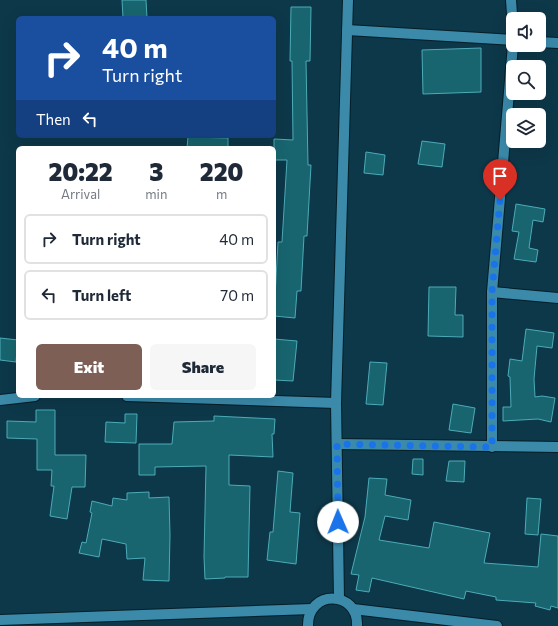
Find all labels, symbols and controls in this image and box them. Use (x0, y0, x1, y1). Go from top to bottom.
map controls (506, 12, 546, 148)
button: sound (506, 12, 546, 52)
text: 40 m (102, 30, 168, 64)
icon: right (36, 32, 88, 84)
button: search (506, 60, 546, 100)
text: Turn right (102, 64, 182, 86)
icon: left (79, 108, 101, 130)
button: layers (506, 108, 546, 148)
text: Then (36, 110, 71, 128)
text: 20:22 (48, 157, 113, 186)
text: 3 (149, 157, 163, 186)
text: 220 (200, 157, 243, 186)
pin (483, 159, 517, 200)
icon: arrive (489, 165, 511, 187)
text: Arrival (61, 186, 100, 202)
text: min (145, 186, 167, 202)
text: m (216, 186, 227, 202)
icon: right (38, 228, 60, 250)
text: Turn right (72, 230, 141, 248)
text: 40 m (219, 230, 254, 248)
icon: left (38, 284, 60, 306)
text: Turn left (72, 286, 131, 304)
text: 70 m (220, 286, 254, 304)
button: Exit (36, 344, 142, 390)
button: Share (150, 344, 256, 390)
position arrow (317, 501, 359, 543)

